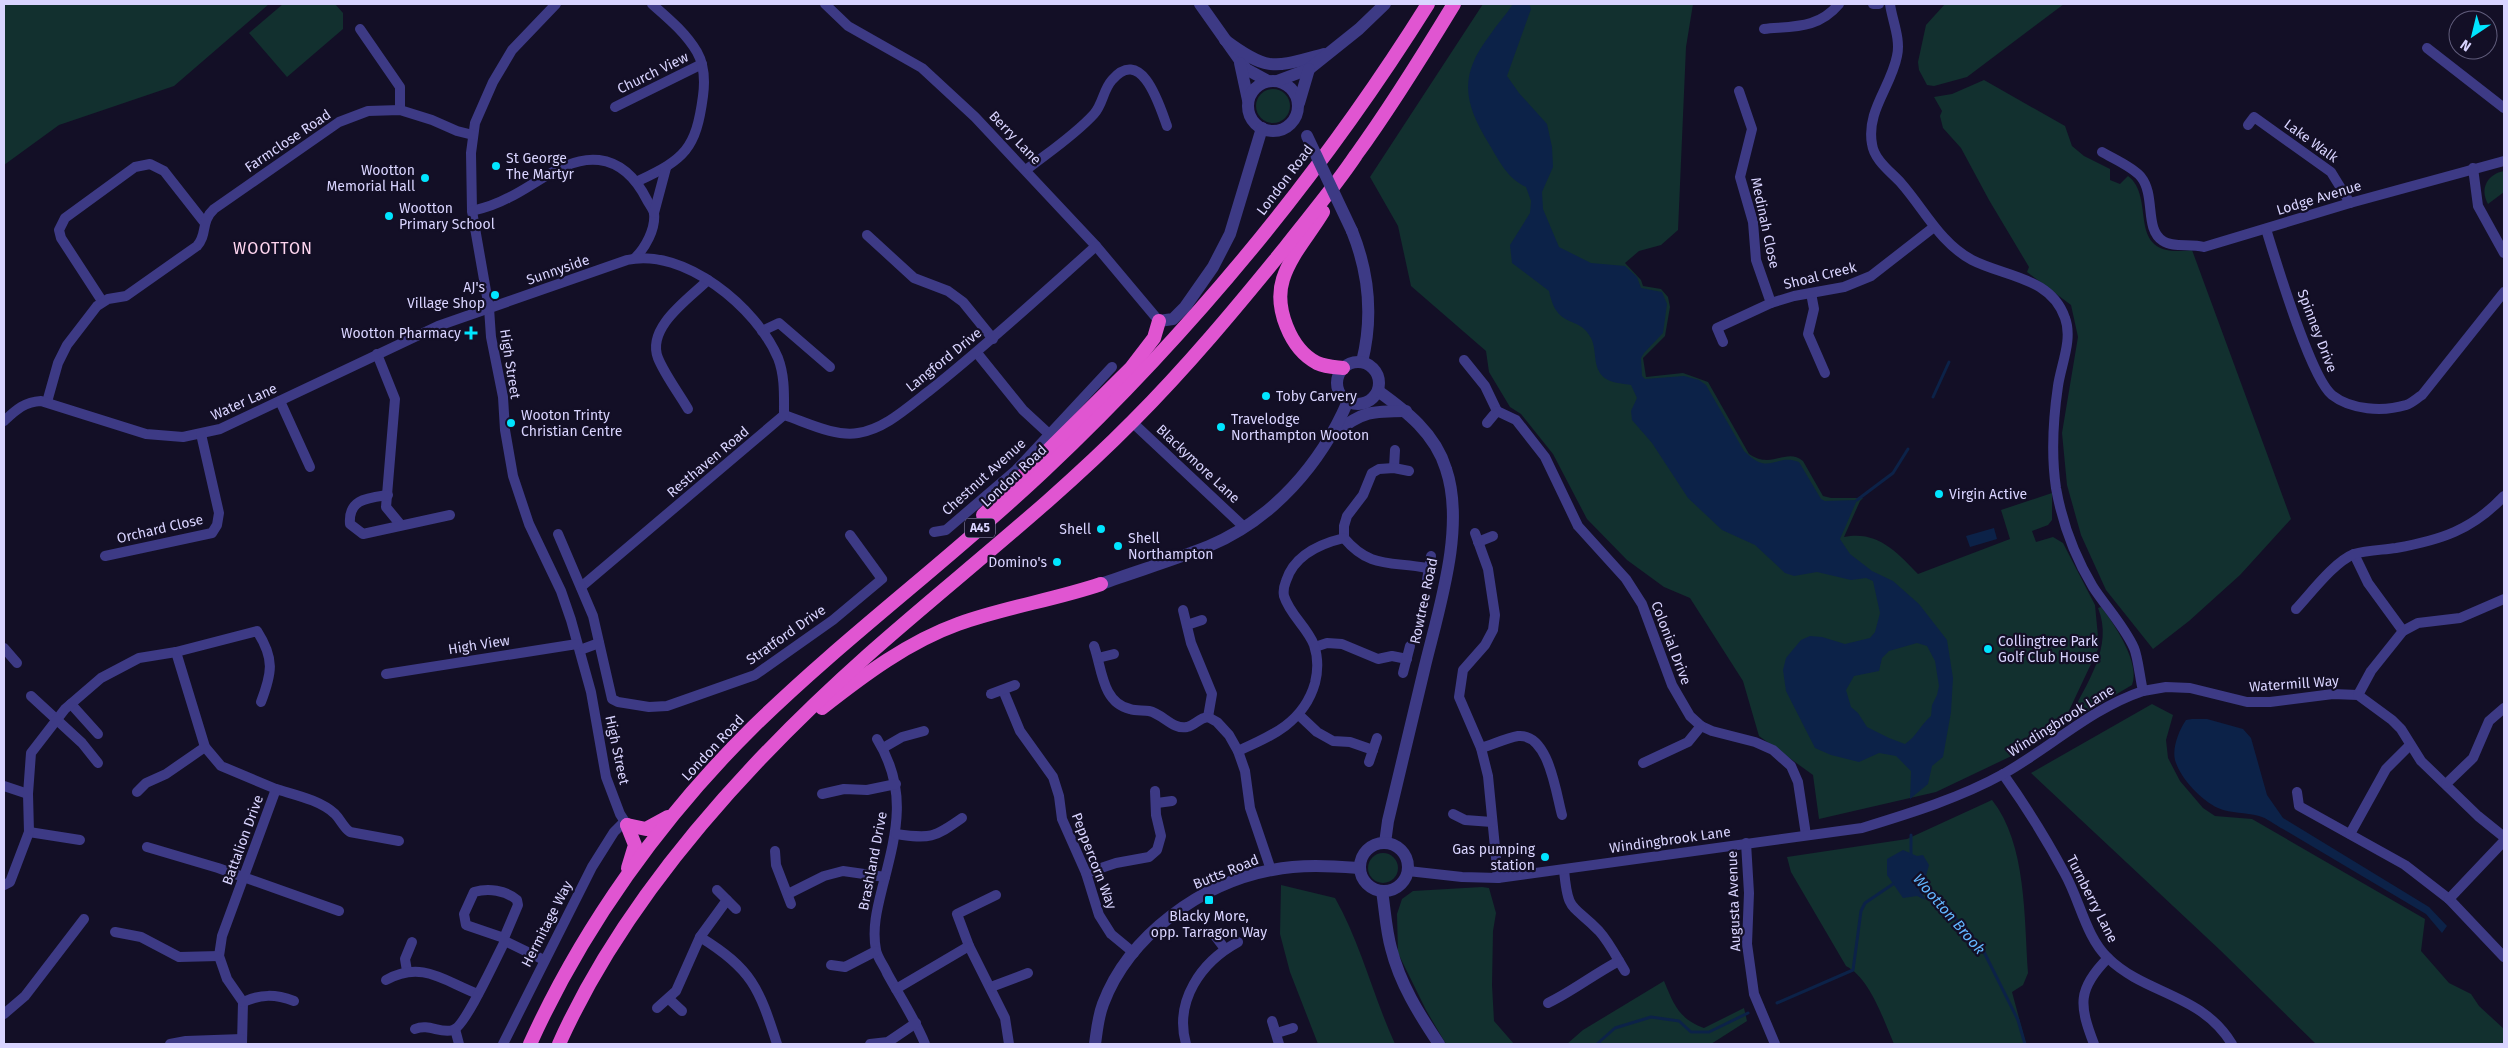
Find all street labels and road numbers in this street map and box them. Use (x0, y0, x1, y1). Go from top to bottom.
street label: Church View (615, 48, 691, 98)
street label: Farmclose Road (242, 106, 334, 176)
street label: Berry Lane (985, 108, 1045, 168)
street label: Lake Walk (2281, 116, 2342, 167)
street label: London Road (1253, 141, 1317, 219)
street label: Medinah Close (1747, 176, 1783, 270)
street label: Lodge Avenue (2274, 177, 2364, 219)
street label: Sunnyside (524, 251, 592, 289)
street label: Shoal Creek (1782, 259, 1859, 293)
street label: Spinney Drive (2293, 287, 2341, 375)
street label: Langford Drive (903, 324, 985, 396)
street label: High Street (496, 328, 524, 401)
street label: Water Lane (208, 380, 280, 424)
street label: Blackymore Lane (1153, 421, 1243, 507)
street label: Resthaven Road (664, 423, 752, 501)
street label: Chestnut Avenue (939, 435, 1029, 519)
street label: London Road (978, 441, 1050, 511)
street label: Orchard Close (115, 511, 205, 547)
road number: A45 (965, 518, 995, 538)
street label: Rowtree Road (1407, 556, 1441, 646)
street label: Colonial Drive (1647, 599, 1695, 687)
street label: Stratford Drive (743, 601, 829, 669)
street label: High View (447, 632, 511, 658)
street label: Watermill Way (2249, 672, 2340, 696)
street label: Windingbrook Lane (2005, 681, 2117, 761)
street label: London Road (678, 712, 748, 784)
street label: High Street (601, 714, 633, 787)
street label: Battalion Drive (219, 793, 267, 887)
street label: Brashland Drive (855, 810, 891, 912)
street label: Peppercorn Way (1068, 810, 1120, 912)
street label: Windingbrook Lane (1608, 823, 1732, 857)
street label: Augusta Avenue (1724, 850, 1744, 952)
street label: Butts Road (1191, 851, 1261, 893)
street label: Turnberry Lane (2063, 852, 2121, 946)
street label: Hermitage Way (518, 878, 576, 970)

